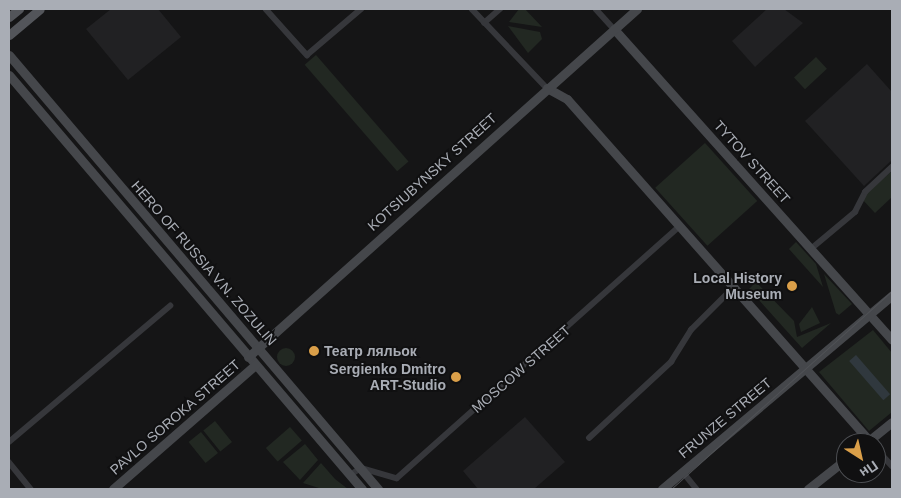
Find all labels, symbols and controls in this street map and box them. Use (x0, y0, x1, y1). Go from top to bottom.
street label: KOTSIUBYNSKY STREET (364, 110, 500, 234)
street label: TYTOV STREET (710, 117, 794, 207)
street label: HERO OF RUSSIA V.N. ZOZULIN (128, 177, 280, 349)
place label: Local History Museum (693, 270, 782, 302)
marker: Local History Museum (786, 280, 798, 292)
street label: MOSCOW STREET (468, 322, 574, 416)
place label: Театр ляльок (324, 343, 417, 359)
marker: Театр ляльок (308, 345, 320, 357)
street label: PAVLO SOROKA STREET (106, 356, 244, 478)
place label: Sergienko Dmitro ART-Studio (329, 361, 446, 394)
marker: Sergienko Dmitro ART-Studio (450, 371, 462, 383)
street label: FRUNZE STREET (675, 374, 775, 462)
north arrow (836, 433, 886, 483)
text: Пн (857, 458, 881, 481)

